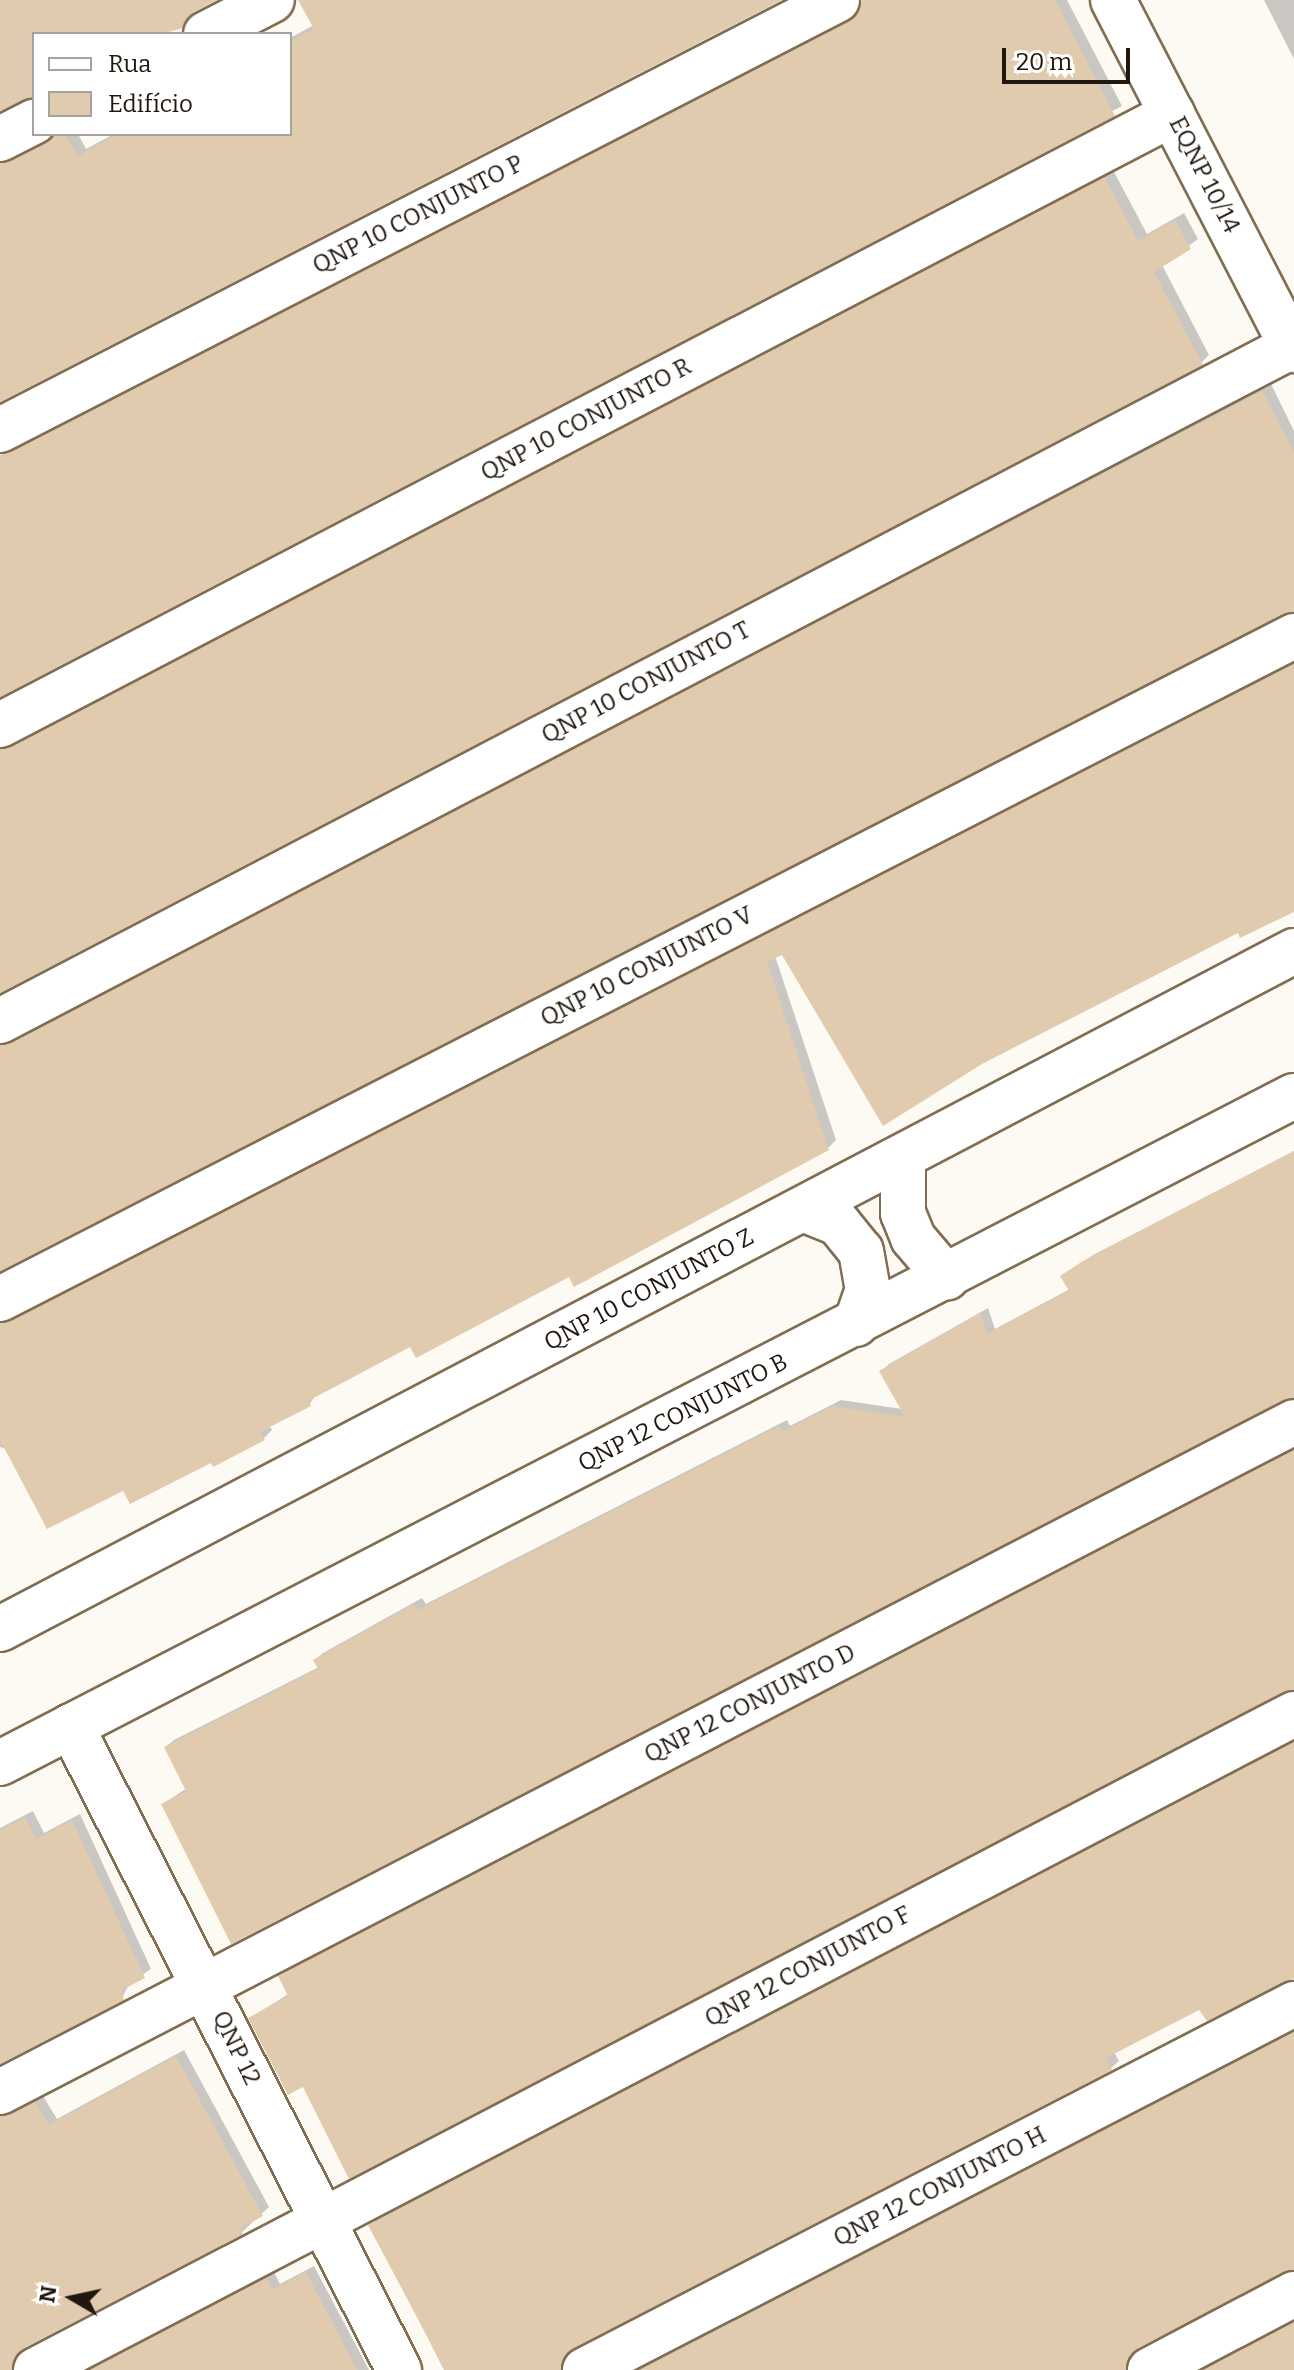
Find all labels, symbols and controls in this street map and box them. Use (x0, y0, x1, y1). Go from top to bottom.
legend (32, 32, 292, 136)
scale bar (1006, 32, 1134, 82)
text: 20 m (1016, 48, 1072, 76)
text: Rua (108, 50, 151, 78)
text: Edifício (108, 90, 193, 118)
street label: EQNP 10/14 (1162, 112, 1246, 238)
street label: QNP 10 CONJUNTO P (308, 149, 528, 281)
street label: QNP 10 CONJUNTO R (476, 352, 696, 488)
street label: QNP 10 CONJUNTO T (537, 616, 755, 750)
street label: QNP 10 CONJUNTO V (536, 901, 758, 1033)
street label: QNP 10 CONJUNTO Z (539, 1223, 759, 1357)
street label: QNP 12 CONJUNTO B (573, 1348, 793, 1478)
street label: QNP 12 CONJUNTO D (640, 1638, 860, 1770)
street label: QNP 12 CONJUNTO F (700, 1900, 916, 2034)
street label: QNP 12 (206, 2006, 266, 2090)
street label: QNP 12 CONJUNTO H (829, 2121, 1051, 2253)
north arrow (32, 2258, 112, 2338)
text: N (33, 2284, 62, 2305)

